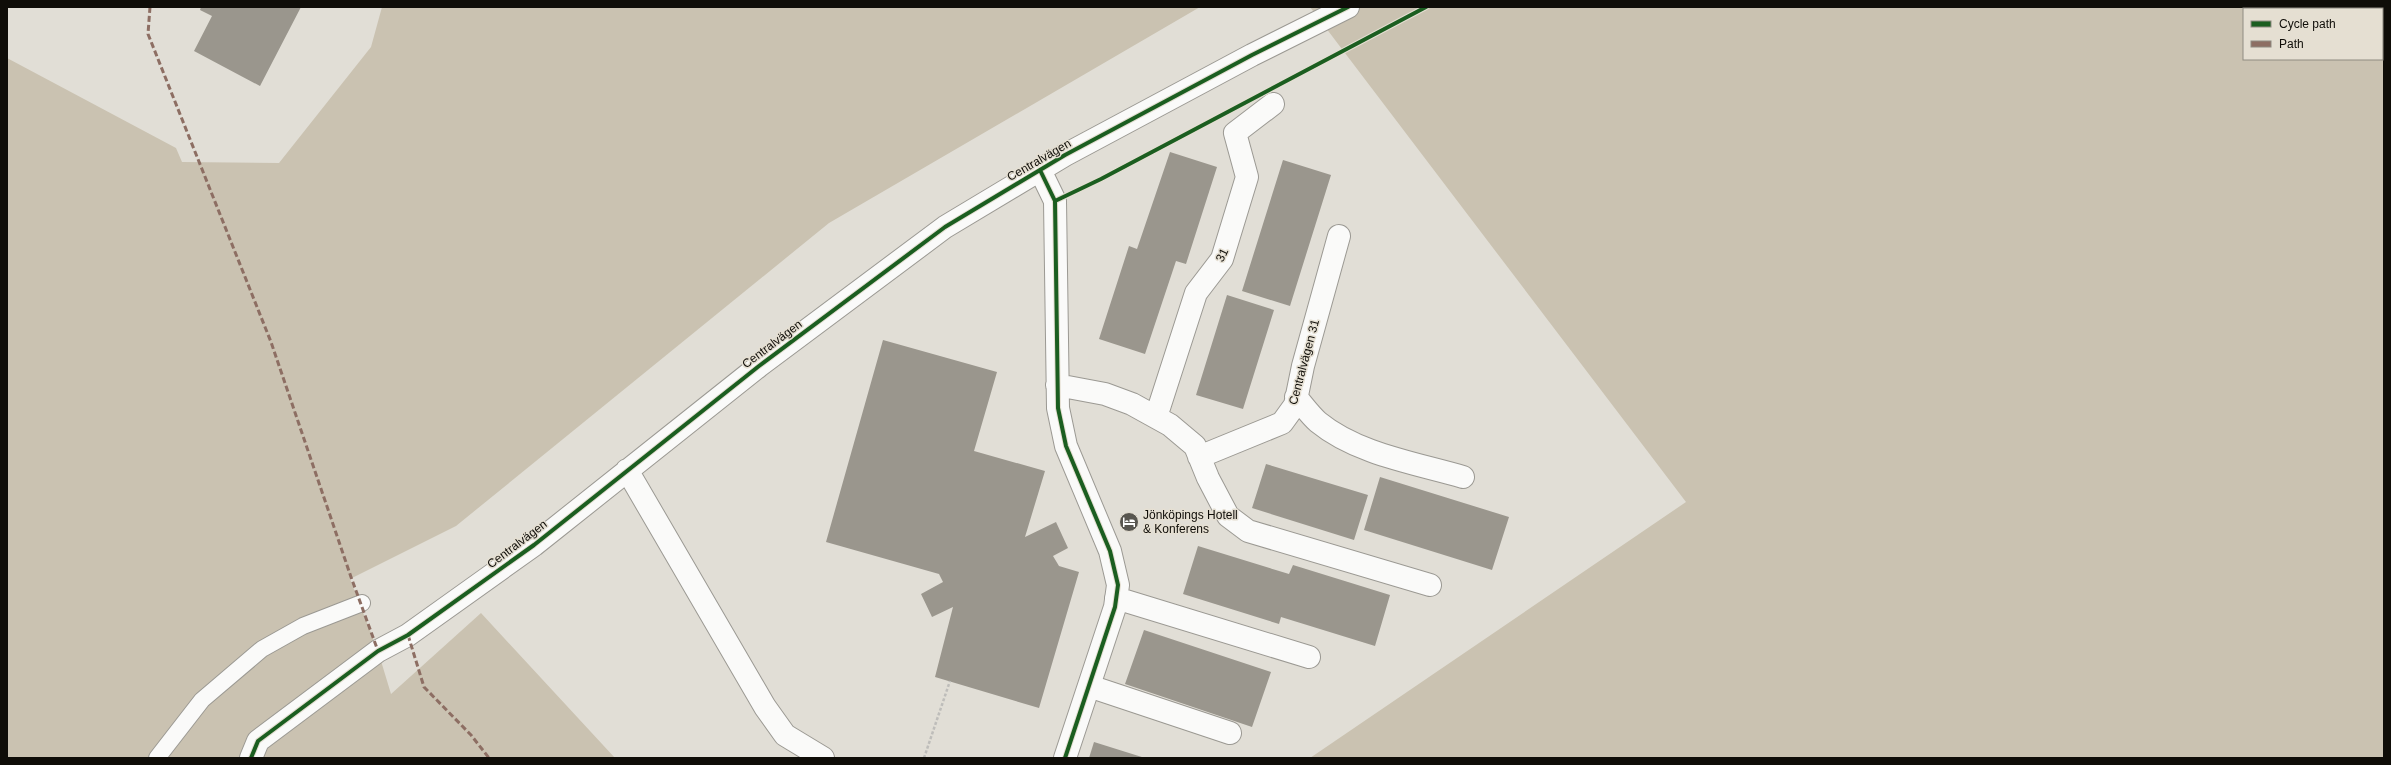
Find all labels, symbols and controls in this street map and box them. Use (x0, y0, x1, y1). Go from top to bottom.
legend (2243, 8, 2383, 60)
text: Cycle path (2279, 17, 2336, 31)
text: Path (2279, 37, 2304, 51)
street label: Centralvägen (1005, 136, 1073, 184)
street label: 31 (1213, 246, 1231, 264)
street label: Centralvägen (739, 317, 805, 371)
street label: Centralvägen 31 (1286, 317, 1322, 406)
place label: Jönköpings Hotell & Konferens (1143, 508, 1238, 536)
hotel icon: Jönköpings Hotell & Konferens (1118, 511, 1140, 533)
street label: Centralvägen (484, 517, 550, 571)

